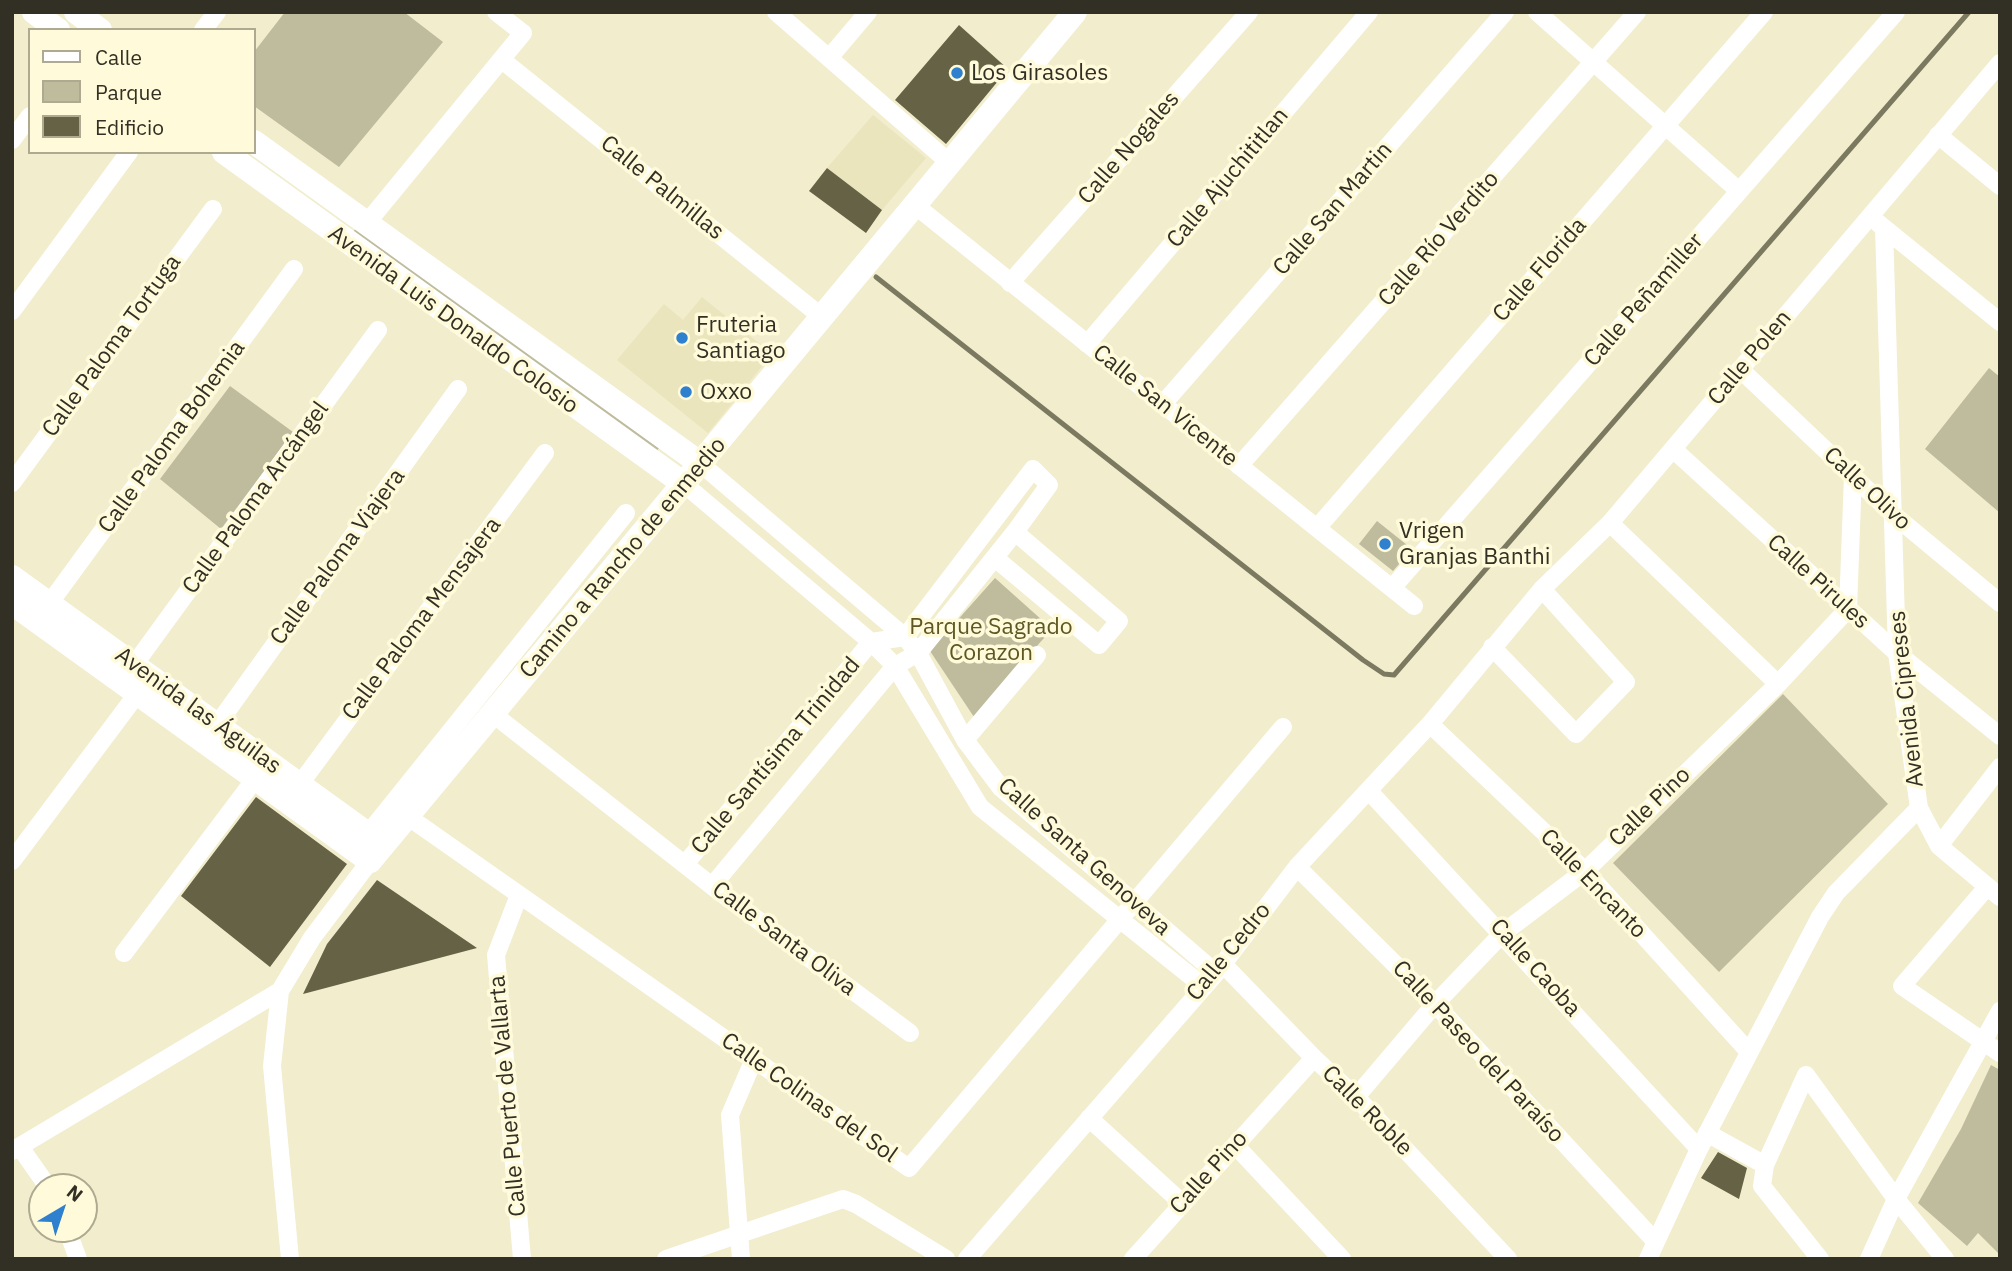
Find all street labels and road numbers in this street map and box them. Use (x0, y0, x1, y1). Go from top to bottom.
street label: Calle Nogales (1072, 86, 1186, 210)
street label: Calle Ajuchititlan (1161, 102, 1295, 254)
street label: Calle Palmillas (595, 130, 729, 246)
street label: Calle San Martin (1268, 137, 1398, 281)
street label: Calle Río Verdito (1373, 166, 1505, 312)
street label: Calle Florida (1487, 212, 1593, 328)
street label: Avenida Luis Donaldo Colosio (323, 220, 583, 420)
street label: Calle Peñamiller (1579, 228, 1709, 372)
street label: Calle Paloma Tortuga (37, 250, 187, 442)
street label: Calle Polen (1702, 305, 1798, 411)
street label: Calle Paloma Bohemia (93, 335, 251, 539)
street label: Calle San Vicente (1087, 339, 1243, 473)
street label: Calle Paloma Arcángel (177, 397, 335, 599)
street label: Camino a Rancho de enmedio (514, 432, 732, 684)
street label: Calle Olivo (1818, 442, 1916, 536)
street label: Calle Paloma Viajera (265, 464, 411, 650)
street label: Calle Paloma Mensajera (337, 512, 507, 726)
street label: Calle Pirules (1761, 529, 1875, 635)
street label: Avenida Cipreses (1884, 609, 1930, 789)
street label: Avenida las Águilas (110, 642, 286, 780)
street label: Calle Santísima Trinidad (686, 652, 866, 860)
street label: Calle Pino (1603, 761, 1697, 853)
street label: Calle Santa Genoveva (992, 772, 1176, 942)
street label: Calle Encanto (1534, 824, 1652, 944)
street label: Calle Santa Oliva (707, 876, 861, 1002)
street label: Calle Cedro (1181, 897, 1277, 1007)
street label: Calle Caoba (1484, 913, 1586, 1023)
street label: Calle Paseo del Paraíso (1386, 955, 1570, 1149)
street label: Calle Puerto de Vallarta (484, 974, 532, 1218)
street label: Calle Colinas del Sol (716, 1027, 902, 1169)
street label: Calle Roble (1316, 1060, 1418, 1162)
street label: Calle Pino (1164, 1126, 1254, 1220)

